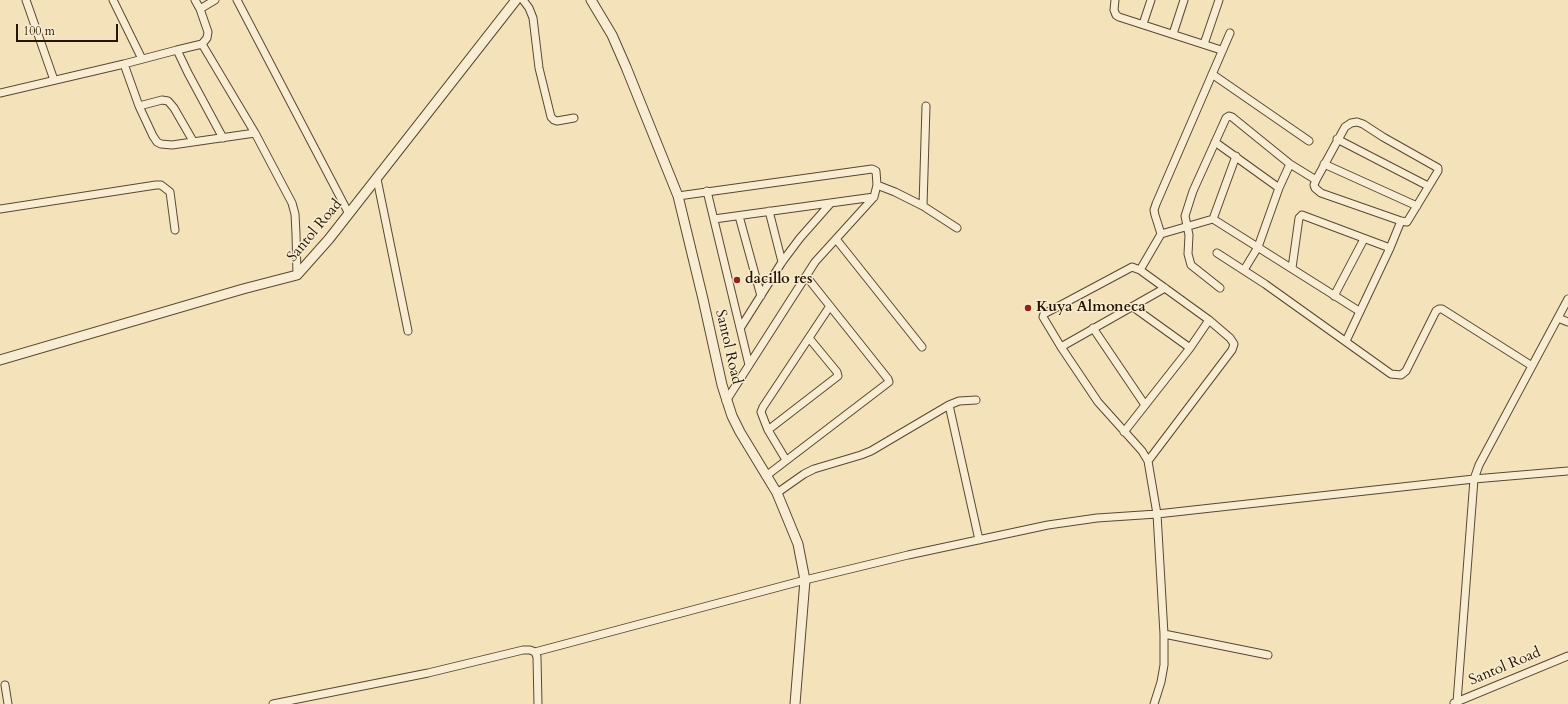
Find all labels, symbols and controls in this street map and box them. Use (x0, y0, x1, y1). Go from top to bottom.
scale bar (18, 16, 120, 42)
text: 100 m (23, 23, 55, 39)
street label: Santol Road (284, 196, 346, 266)
place label: dacillo res (745, 271, 812, 289)
marker: dacillo res (732, 275, 742, 285)
place label: Kuya Almoneca (1036, 299, 1146, 317)
marker: Kuya Almoneca (1023, 303, 1033, 313)
street label: Santol Road (711, 308, 745, 386)
street label: Santol Road (1466, 644, 1544, 690)

